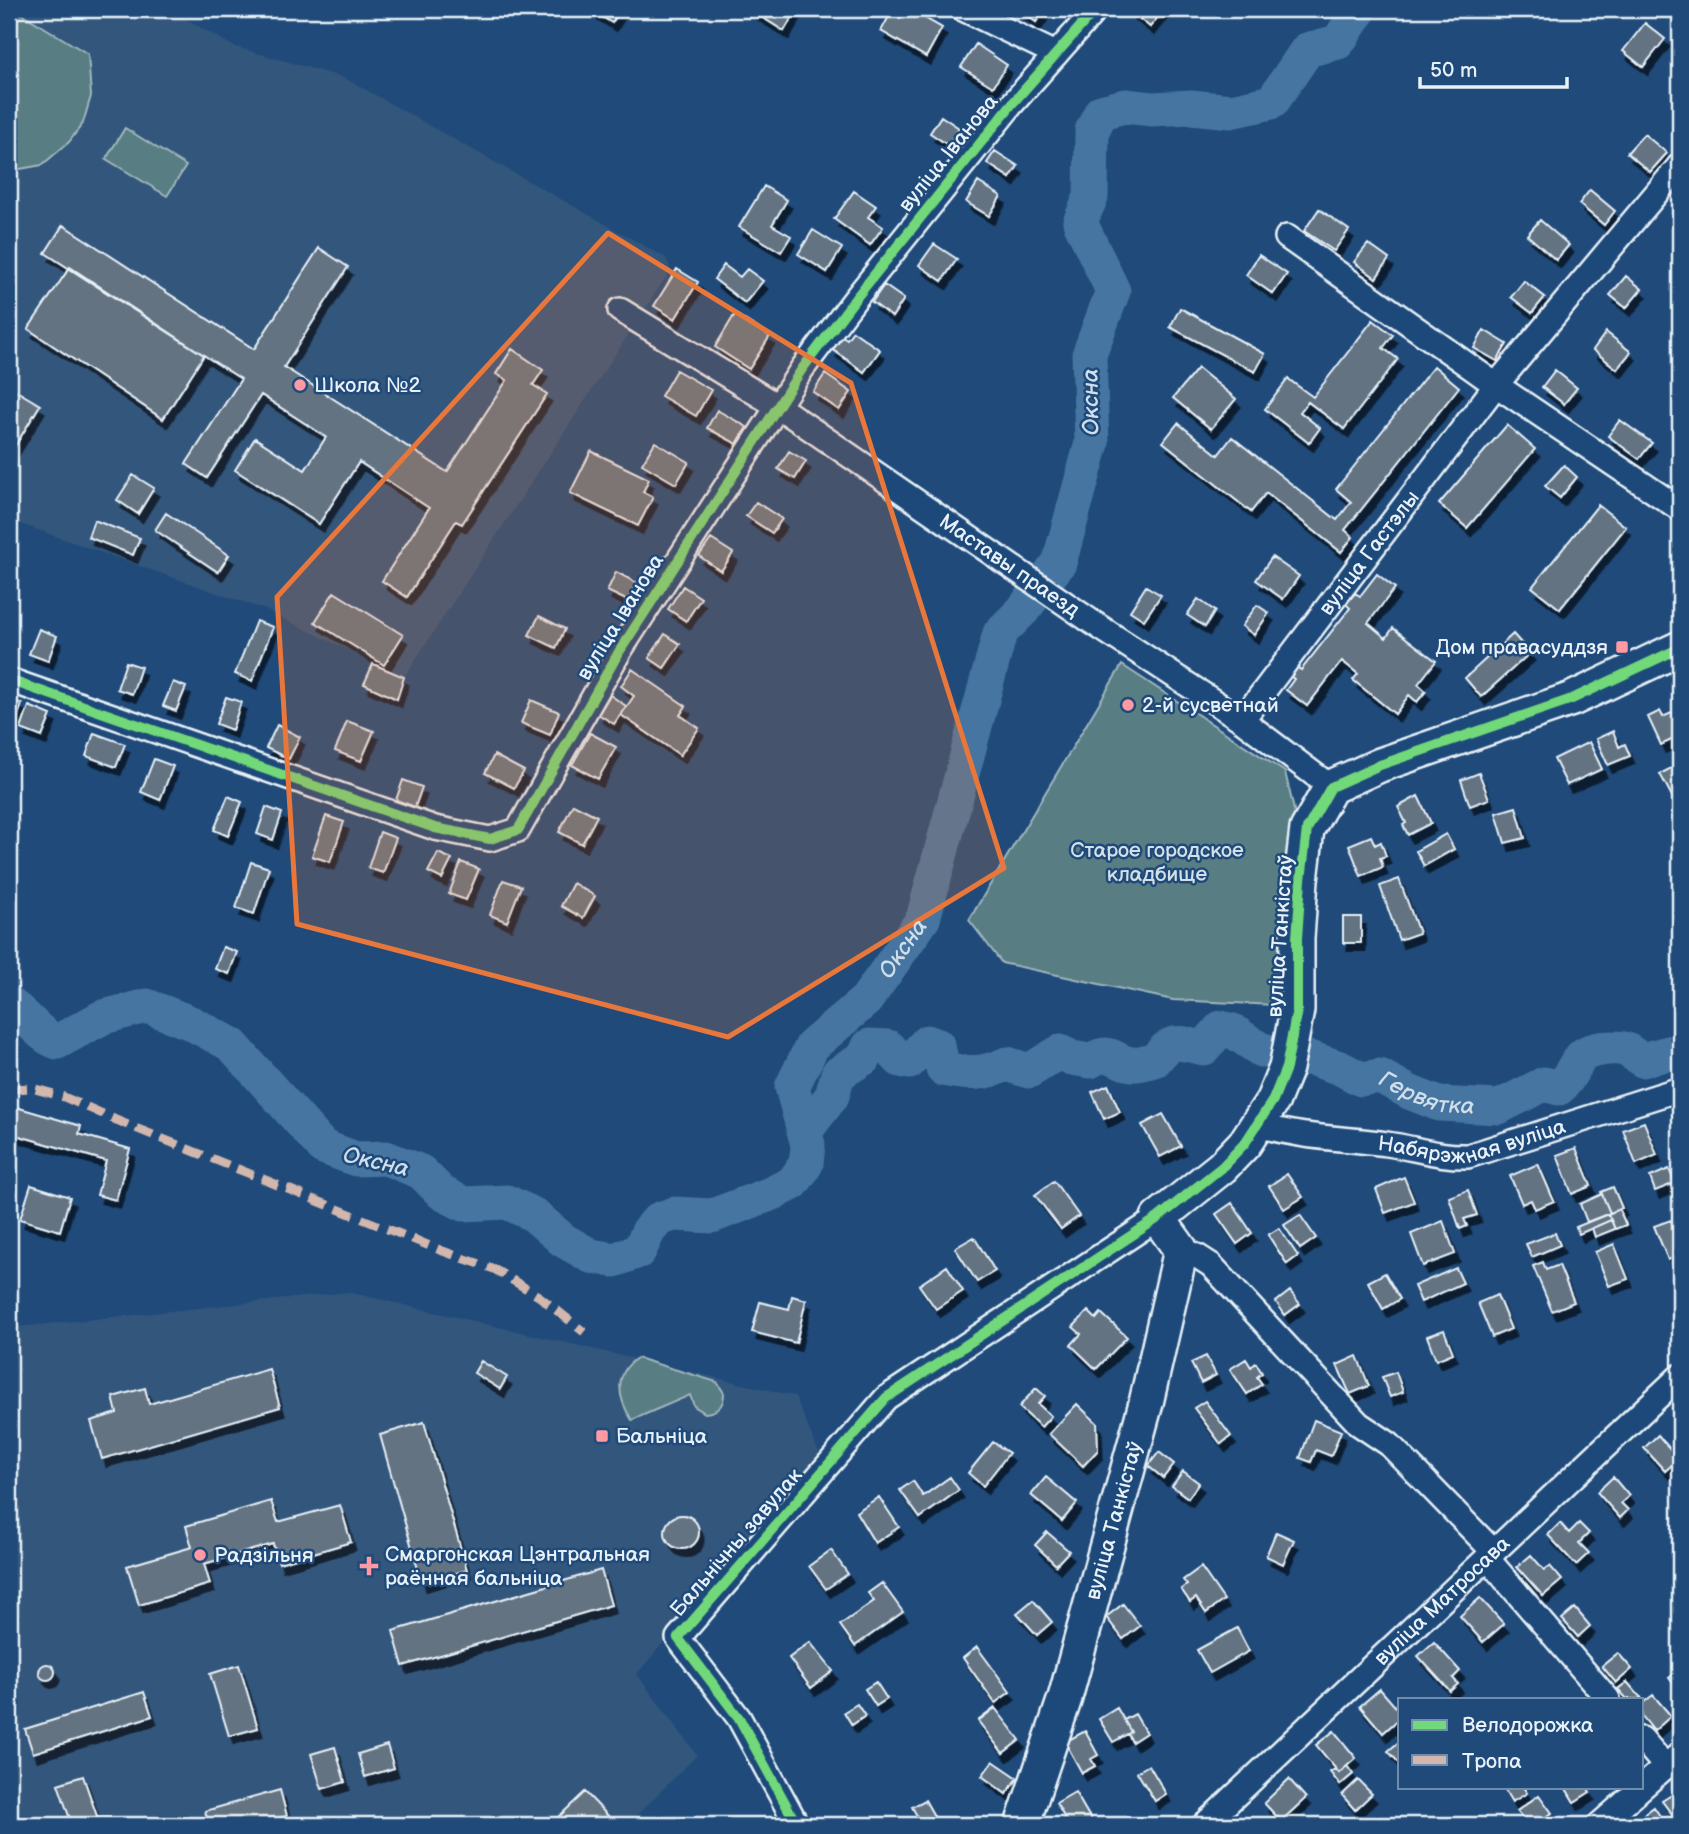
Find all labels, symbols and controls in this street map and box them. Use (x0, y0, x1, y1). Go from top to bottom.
scale bar (1420, 46, 1566, 90)
text: 50 m (1430, 58, 1477, 83)
street label: вуліца Іванова (893, 89, 1004, 217)
water label: Оксна (1076, 368, 1106, 436)
place label: Школа №2 (314, 373, 421, 398)
marker: Школа №2 (292, 377, 308, 393)
street label: вуліца Гастэлы (1314, 486, 1425, 620)
street label: Маставы праезд (934, 509, 1085, 623)
street label: вуліца Іванова (572, 549, 669, 685)
place label: Дом правасуддзя (1436, 635, 1608, 660)
marker: Дом правасуддзя (1614, 639, 1630, 655)
place label: 2-й сусветнай (1142, 693, 1279, 718)
marker: 2-й сусветнай (1120, 697, 1136, 713)
park label: Старое городское кладбище (1070, 838, 1244, 887)
street label: вуліца Танкістаў (1262, 854, 1299, 1018)
water label: Оксна (873, 913, 934, 984)
water label: Гервятка (1374, 1065, 1475, 1121)
street label: Набярэжная вуліца (1377, 1114, 1569, 1169)
water label: Оксна (340, 1141, 411, 1183)
place label: Бальніца (616, 1424, 708, 1449)
marker: Бальніца (594, 1428, 610, 1444)
street label: вуліца Танкістаў (1081, 1439, 1148, 1603)
street label: Бальнічны завулак (665, 1463, 808, 1622)
street label: вуліца Матросава (1369, 1531, 1516, 1671)
place label: Смаргонская Цэнтральная раённая бальніца (385, 1542, 650, 1591)
place label: Радзільня (214, 1543, 314, 1568)
marker: Радзільня (192, 1547, 208, 1563)
marker: Смаргонская Цэнтральная раённая бальніца (359, 1556, 379, 1576)
legend (1398, 1698, 1644, 1788)
text: Велодорожка (1462, 1713, 1594, 1738)
text: Тропа (1462, 1749, 1522, 1774)

